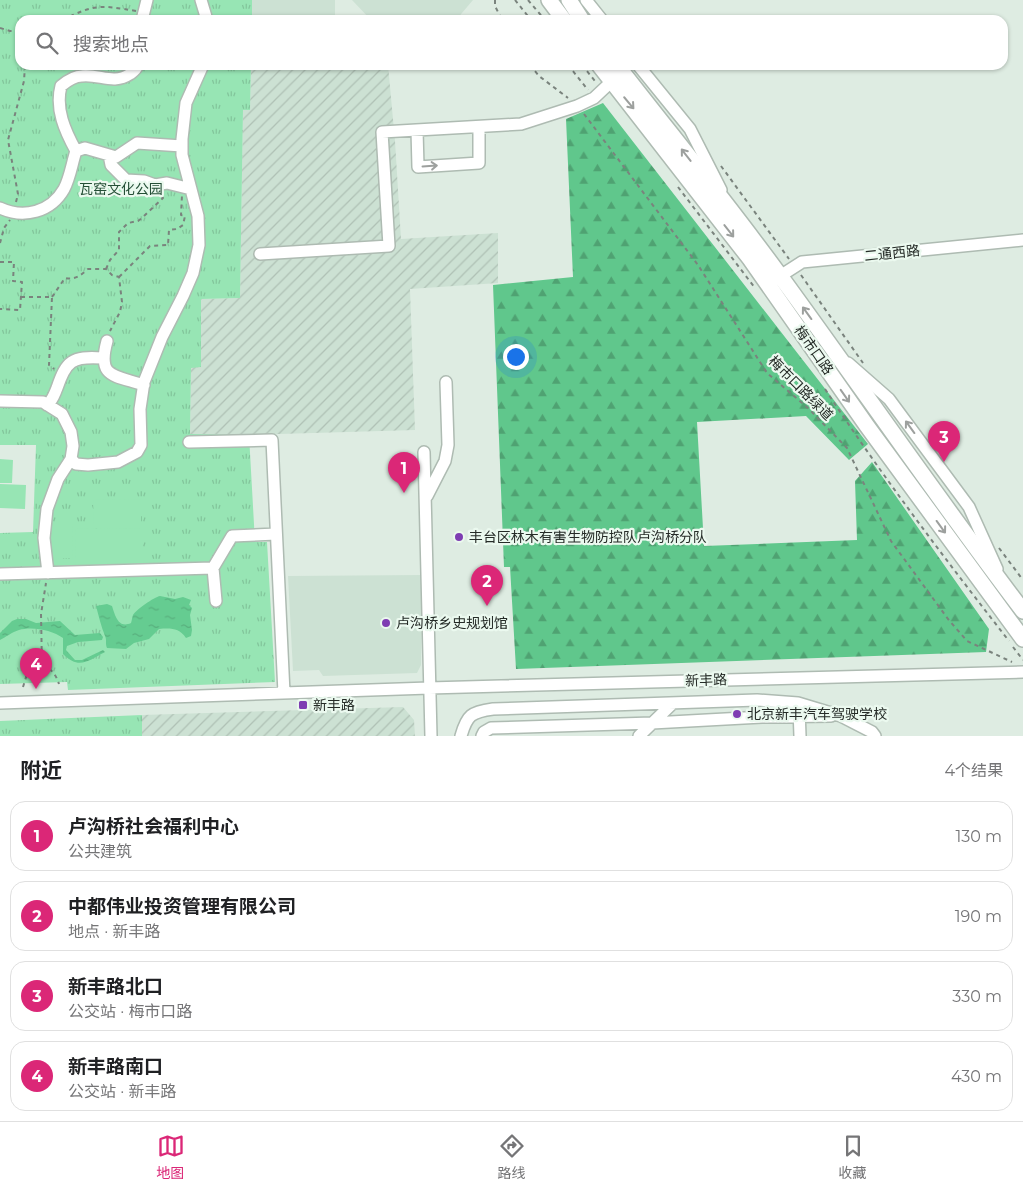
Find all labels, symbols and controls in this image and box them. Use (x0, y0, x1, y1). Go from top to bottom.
search box (15, 15, 1008, 70)
icon: search (33, 29, 61, 57)
text: 搜索地点 (73, 33, 149, 56)
one-way arrow (623, 97, 634, 110)
one-way arrow (681, 149, 692, 162)
one-way arrow (422, 161, 438, 170)
park label: 瓦窑文化公园 (79, 180, 163, 198)
one-way arrow (723, 224, 734, 237)
street label: 二通西路 (863, 241, 921, 265)
one-way arrow (802, 306, 812, 320)
street label: 梅市口路 (791, 322, 837, 378)
your location (503, 344, 529, 370)
street label: 梅市口路绿道 (765, 352, 837, 424)
one-way arrow (840, 388, 851, 402)
one-way arrow (905, 420, 915, 434)
pin: 3 (928, 421, 960, 462)
pin: 1 (388, 452, 420, 493)
one-way arrow (936, 520, 946, 534)
place label: 丰台区林木有害生物防控队卢沟桥分队 (469, 528, 707, 546)
marker: 丰台区林木有害生物防控队卢沟桥分队 (453, 531, 465, 543)
pin: 2 (471, 565, 503, 606)
place label: 卢沟桥乡史规划馆 (396, 614, 508, 632)
marker: 卢沟桥乡史规划馆 (380, 617, 392, 629)
pin: 4 (20, 648, 52, 689)
street label: 新丰路 (685, 670, 727, 690)
place label: 新丰路 (313, 696, 355, 714)
marker: 新丰路 (297, 699, 309, 711)
place label: 北京新丰汽车驾驶学校 (747, 705, 887, 723)
marker: 北京新丰汽车驾驶学校 (731, 708, 743, 720)
text: 附近 (20, 758, 62, 783)
text: 4个结果 (944, 761, 1003, 780)
text: 卢沟桥社会福利中心 (68, 815, 239, 838)
text: 1 (34, 827, 40, 846)
text: 130 m (955, 827, 1002, 846)
text: 公共建筑 (68, 842, 132, 861)
text: 中都伟业投资管理有限公司 (68, 895, 296, 918)
text: 2 (32, 907, 42, 926)
text: 190 m (955, 907, 1002, 926)
text: 地点 · 新丰路 (68, 922, 160, 941)
text: 新丰路北口 (68, 975, 163, 998)
text: 3 (32, 987, 42, 1006)
text: 330 m (952, 987, 1002, 1006)
text: 公交站 · 梅市口路 (68, 1002, 192, 1021)
text: 新丰路南口 (68, 1055, 163, 1078)
text: 4 (31, 1067, 43, 1086)
text: 430 m (951, 1067, 1002, 1086)
text: 公交站 · 新丰路 (68, 1082, 176, 1101)
tab: 地图 (157, 1132, 185, 1182)
tab: 路线 (498, 1132, 526, 1182)
tab: 收藏 (839, 1132, 867, 1182)

